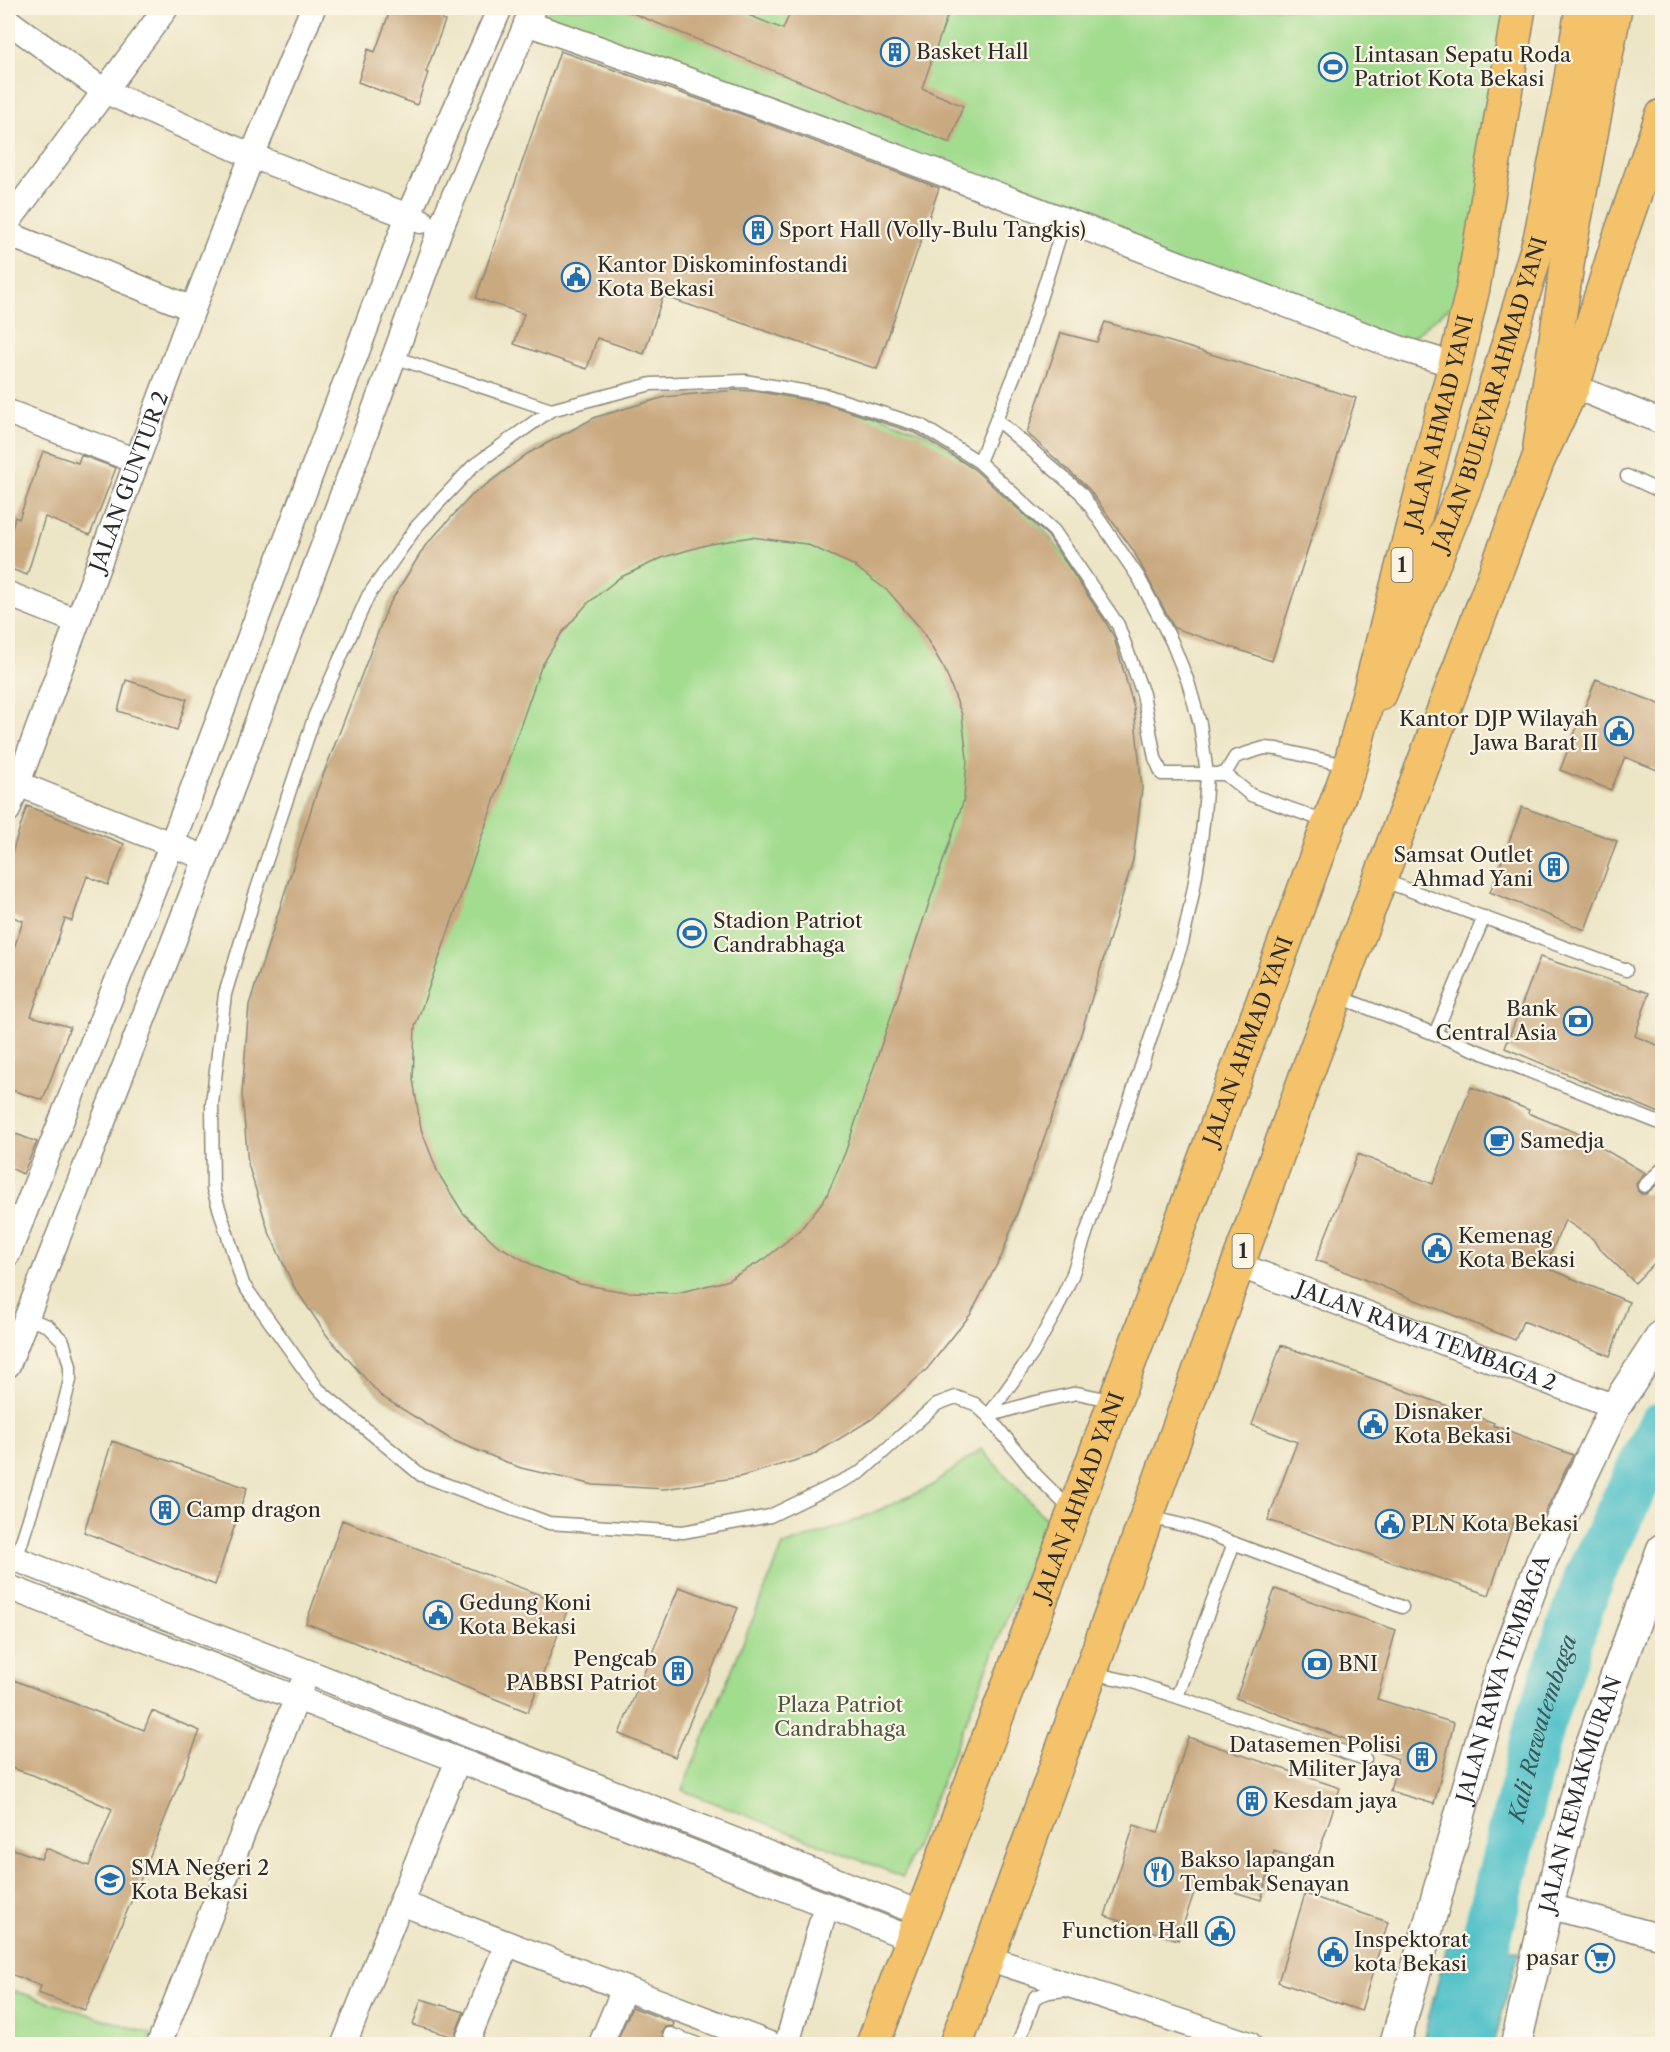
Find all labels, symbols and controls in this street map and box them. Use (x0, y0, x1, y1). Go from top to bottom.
building icon: Basket Hall (879, 36, 911, 68)
place label: Basket Hall (916, 39, 1028, 64)
place label: Lintasan Sepatu Roda Patriot Kota Bekasi (1354, 42, 1572, 91)
sports icon: Lintasan Sepatu Roda Patriot Kota Bekasi (1317, 51, 1349, 83)
building icon: Sport Hall (Volly-Bulu Tangkis) (742, 214, 774, 246)
place label: Sport Hall (Volly-Bulu Tangkis) (779, 217, 1086, 242)
street label: JALAN BULEVAR AHMAD YANI (1426, 234, 1552, 557)
place label: Kantor Diskominfostandi Kota Bekasi (597, 252, 848, 301)
public building icon: Kantor Diskominfostandi Kota Bekasi (560, 261, 592, 293)
street label: JALAN AHMAD YANI (1399, 313, 1478, 535)
street label: JALAN GUNTUR 2 (83, 388, 173, 578)
road number: 1 (1392, 548, 1412, 582)
place label: Kantor DJP Wilayah Jawa Barat II (1399, 706, 1598, 755)
public building icon: Kantor DJP Wilayah Jawa Barat II (1603, 715, 1635, 747)
place label: Samsat Outlet Ahmad Yani (1393, 842, 1534, 891)
building icon: Samsat Outlet Ahmad Yani (1538, 851, 1570, 883)
place label: Stadion Patriot Candrabhaga (713, 908, 863, 957)
sports icon: Stadion Patriot Candrabhaga (676, 917, 708, 949)
street label: JALAN AHMAD YANI (1197, 933, 1298, 1151)
place label: Bank Central Asia (1435, 996, 1558, 1045)
bank icon: Bank Central Asia (1562, 1005, 1594, 1037)
cafe icon: Samedja (1483, 1125, 1515, 1157)
place label: Samedja (1520, 1128, 1606, 1153)
place label: Kemenag Kota Bekasi (1458, 1223, 1575, 1272)
public building icon: Kemenag Kota Bekasi (1421, 1232, 1453, 1264)
road number: 1 (1232, 1234, 1254, 1268)
street label: JALAN RAWA TEMBAGA 2 (1290, 1274, 1560, 1396)
street label: JALAN AHMAD YANI (1028, 1389, 1129, 1607)
place label: Disnaker Kota Bekasi (1394, 1399, 1511, 1448)
public building icon: Disnaker Kota Bekasi (1357, 1408, 1389, 1440)
building icon: Camp dragon (149, 1494, 181, 1526)
place label: Camp dragon (186, 1497, 321, 1522)
public building icon: PLN Kota Bekasi (1374, 1508, 1406, 1540)
place label: PLN Kota Bekasi (1411, 1511, 1579, 1536)
street label: JALAN RAWA TEMBAGA (1450, 1551, 1555, 1808)
place label: Gedung Koni Kota Bekasi (459, 1590, 591, 1639)
public building icon: Gedung Koni Kota Bekasi (422, 1599, 454, 1631)
water label: Kali Rawatembaga (1502, 1631, 1583, 1827)
place label: Pengcab PABBSI Patriot (506, 1646, 658, 1695)
bank icon: BNI (1301, 1648, 1333, 1680)
place label: BNI (1338, 1651, 1378, 1676)
building icon: Pengcab PABBSI Patriot (662, 1655, 694, 1687)
street label: JALAN KEMAKMURAN (1533, 1673, 1627, 1918)
park label: Plaza Patriot Candrabhaga (774, 1692, 907, 1741)
place label: Datasemen Polisi Militer Jaya (1229, 1732, 1402, 1781)
building icon: Datasemen Polisi Militer Jaya (1406, 1741, 1438, 1773)
building icon: Kesdam jaya (1236, 1785, 1268, 1817)
place label: Kesdam jaya (1273, 1788, 1398, 1813)
place label: Bakso lapangan Tembak Senayan (1180, 1847, 1349, 1896)
place label: SMA Negeri 2 Kota Bekasi (131, 1855, 269, 1904)
restaurant icon: Bakso lapangan Tembak Senayan (1143, 1856, 1175, 1888)
school or university icon: SMA Negeri 2 Kota Bekasi (94, 1864, 126, 1896)
public building icon: Function Hall (1204, 1915, 1236, 1947)
place label: Function Hall (1061, 1918, 1199, 1943)
place label: Inspektorat kota Bekasi (1354, 1927, 1469, 1976)
public building icon: Inspektorat kota Bekasi (1317, 1936, 1349, 1968)
supermarket icon: pasar (1584, 1942, 1616, 1974)
place label: pasar (1526, 1945, 1579, 1970)

